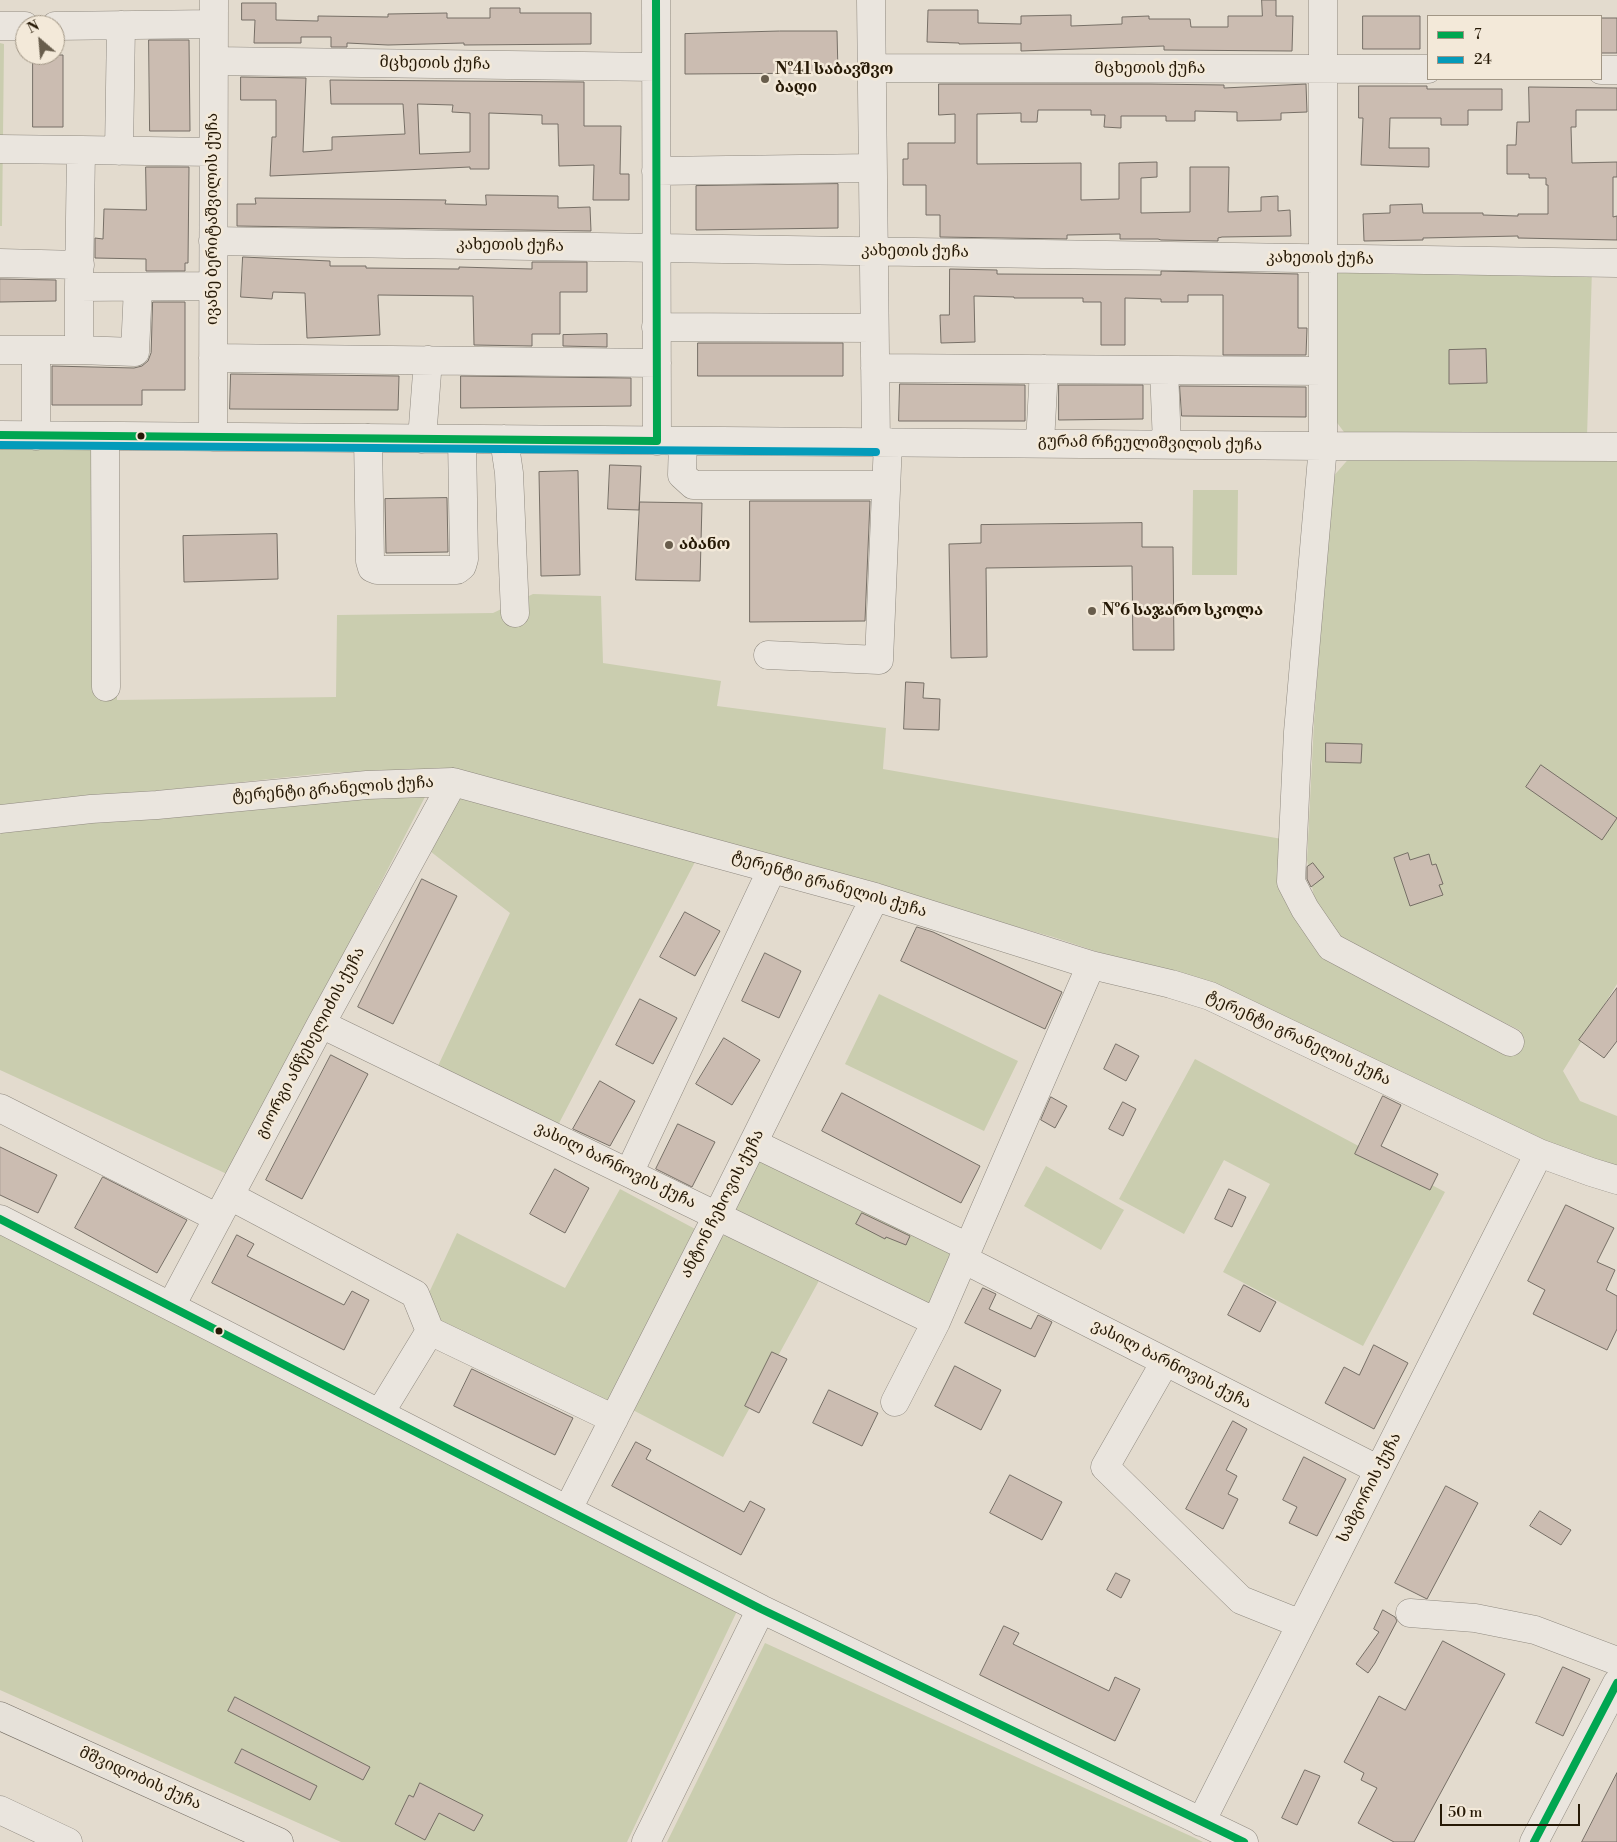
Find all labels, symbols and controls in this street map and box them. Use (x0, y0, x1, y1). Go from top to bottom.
north arrow (15, 15, 65, 65)
legend (1427, 15, 1602, 80)
text: N (25, 17, 43, 38)
text: 7 (1474, 25, 1482, 44)
text: 24 (1474, 50, 1492, 69)
street label: მცხეთის ქუჩა (379, 53, 491, 75)
street label: მცხეთის ქუჩა (1095, 59, 1205, 79)
place label: №41 საბავშვო ბაღი (775, 60, 893, 98)
marker: №41 საბავშვო ბაღი (759, 73, 771, 85)
street label: ივანე ბერიტაშვილის ქუჩა (203, 113, 223, 325)
street label: კახეთის ქუჩა (456, 235, 564, 257)
street label: კახეთის ქუჩა (861, 241, 969, 263)
street label: კახეთის ქუჩა (1266, 248, 1374, 270)
unlabelled marker (136, 431, 146, 441)
street label: გურამ რჩეულიშვილის ქუჩა (1038, 432, 1262, 456)
place label: აბანო (679, 535, 730, 555)
marker: აბანო (663, 539, 675, 551)
place label: №6 საჯარო სკოლა (1102, 601, 1263, 621)
marker: №6 საჯარო სკოლა (1086, 605, 1098, 617)
street label: ტერენტი გრანელის ქუჩა (231, 773, 435, 807)
street label: ტერენტი გრანელის ქუჩა (729, 848, 929, 922)
street label: გიორგი ანწეხელიძის ქუჩა (252, 944, 370, 1142)
street label: ტერენტი გრანელის ქუჩა (1202, 988, 1394, 1090)
street label: ვასილ ბარნოვის ქუჩა (531, 1119, 699, 1213)
street label: ანტონ ჩეხოვის ქუჩა (677, 1126, 769, 1282)
street label: ვასილ ბარნოვის ქუჩა (1088, 1316, 1254, 1414)
unlabelled marker (214, 1326, 224, 1336)
street label: სამგორის ქუჩა (1334, 1430, 1406, 1546)
street label: მშვიდობის ქუჩა (76, 1743, 204, 1815)
scale bar (1442, 1794, 1582, 1826)
text: 50 m (1448, 1803, 1482, 1822)

